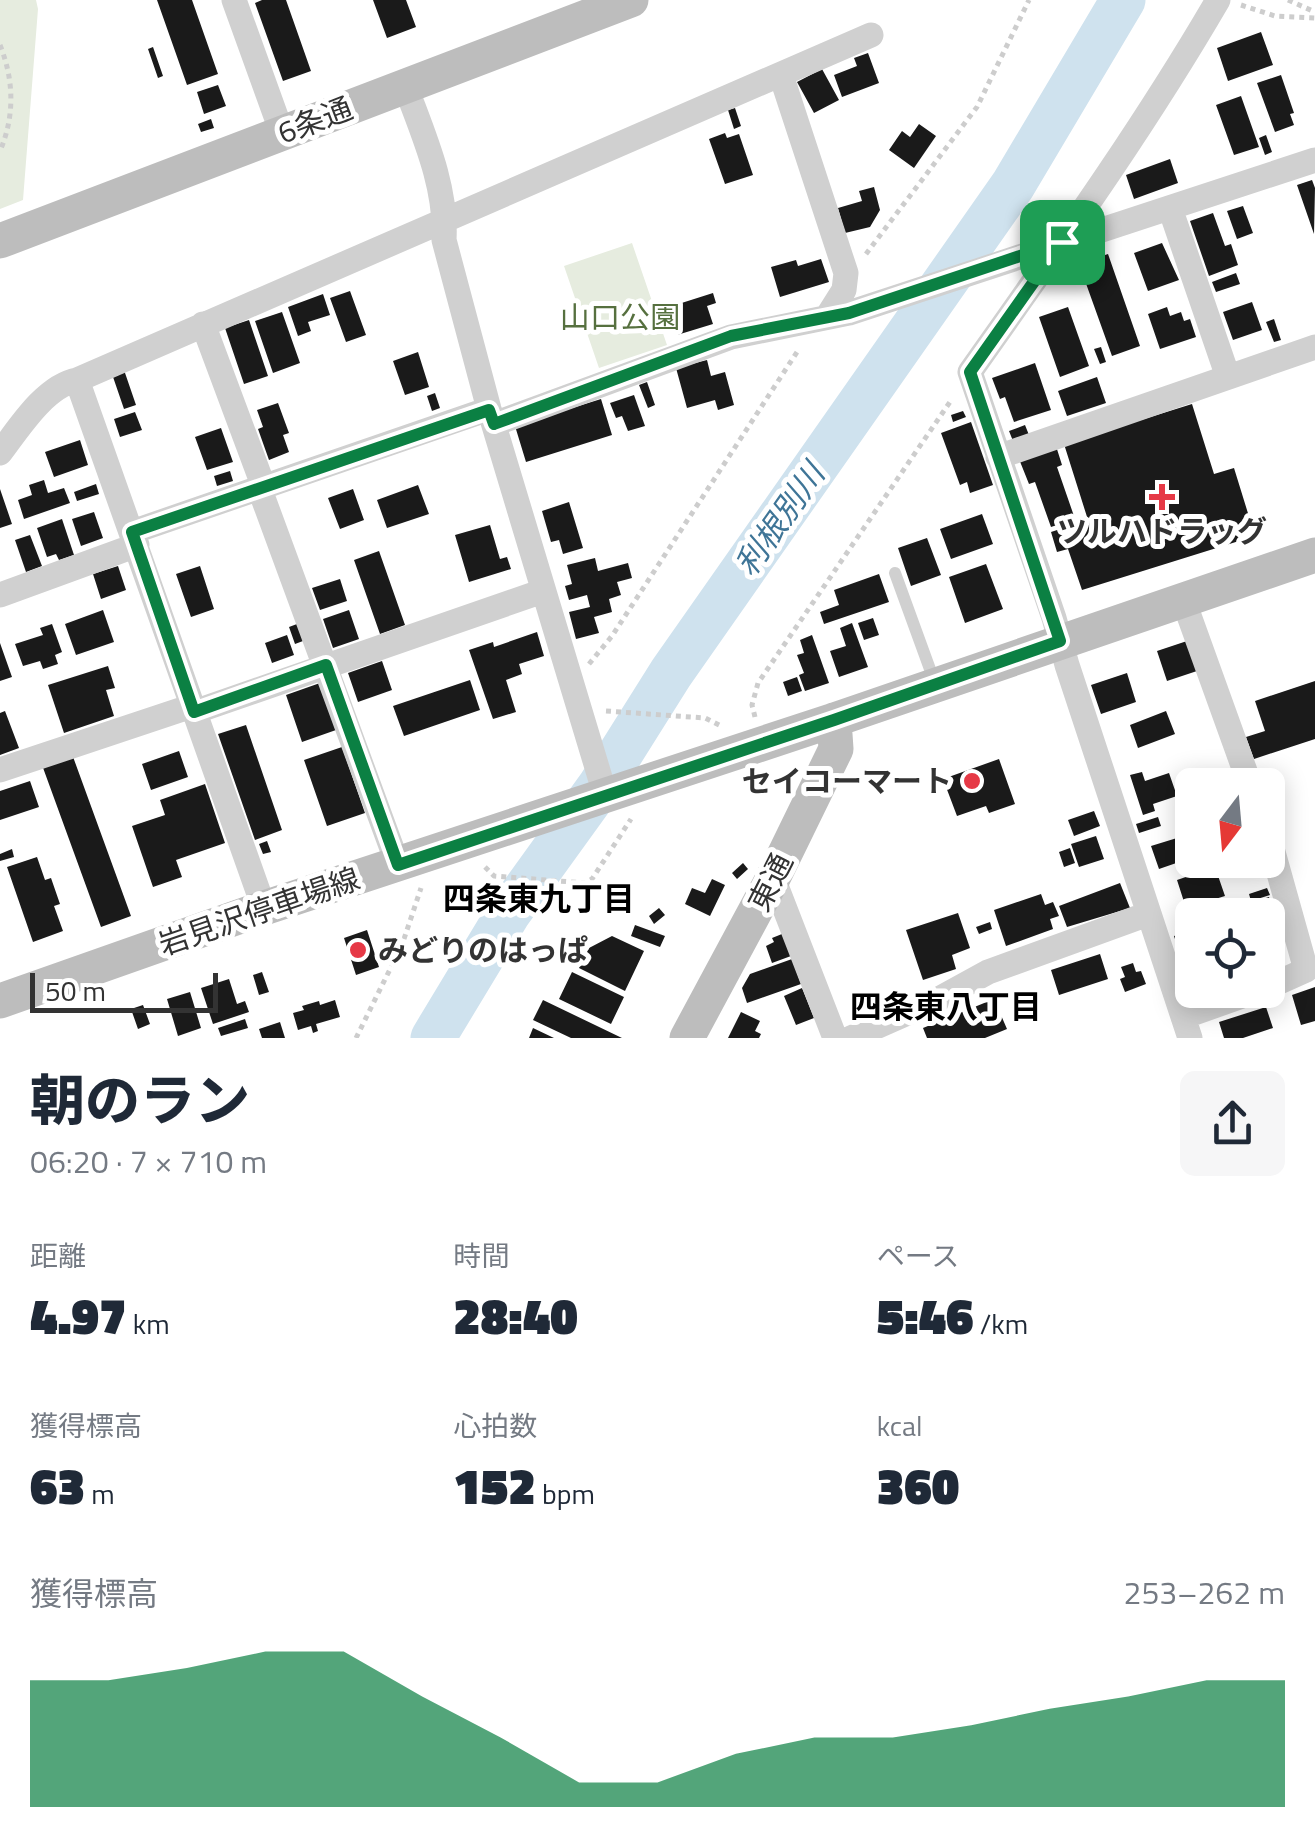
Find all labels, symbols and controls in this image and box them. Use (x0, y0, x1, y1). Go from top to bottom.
street label: 6条通 (271, 85, 359, 155)
pin (1020, 200, 1105, 285)
icon: arrive (1035, 215, 1090, 270)
park label: 山口公園 (560, 294, 680, 340)
water label: 利根別川 (723, 450, 837, 585)
marker: ツルハドラッグ (1151, 486, 1173, 508)
place label: ツルハドラッグ (1057, 508, 1267, 554)
place label: セイコーマート (742, 758, 952, 804)
north arrow (1175, 768, 1285, 878)
map controls (1175, 768, 1285, 1008)
marker: セイコーマート (961, 770, 983, 792)
street label: 東通 (736, 845, 804, 919)
street label: 岩見沢停車場線 (152, 855, 366, 967)
district label: 四条東九丁目 (443, 874, 635, 922)
button: locate (1175, 898, 1285, 1008)
place label: みどりのはっぱ (378, 927, 588, 973)
marker: みどりのはっぱ (347, 939, 369, 961)
scale bar (30, 968, 218, 1013)
text: 50 m (45, 969, 106, 1012)
district label: 四条東八丁目 (850, 982, 1042, 1030)
text: 朝のラン (30, 1058, 250, 1141)
button: share (1180, 1071, 1285, 1176)
text: 06:20 · 7 × 710 m (30, 1137, 267, 1185)
text: 距離 (30, 1234, 86, 1277)
text: 時間 (453, 1234, 509, 1277)
text: ペース (877, 1234, 959, 1277)
text: 4.97 (30, 1277, 127, 1353)
text: 28:40 (453, 1277, 578, 1353)
text: 5:46 (877, 1277, 974, 1353)
text: km (127, 1302, 170, 1345)
text: /km (974, 1302, 1028, 1345)
text: 獲得標高 (30, 1404, 142, 1447)
text: 心拍数 (453, 1404, 537, 1447)
text: kcal (877, 1404, 922, 1447)
text: 63 (30, 1447, 85, 1523)
text: 152 (453, 1447, 536, 1523)
text: 360 (877, 1447, 959, 1523)
text: m (85, 1472, 115, 1515)
text: bpm (536, 1472, 595, 1515)
text: 253–262 m (1123, 1568, 1285, 1616)
text: 獲得標高 (30, 1569, 158, 1617)

